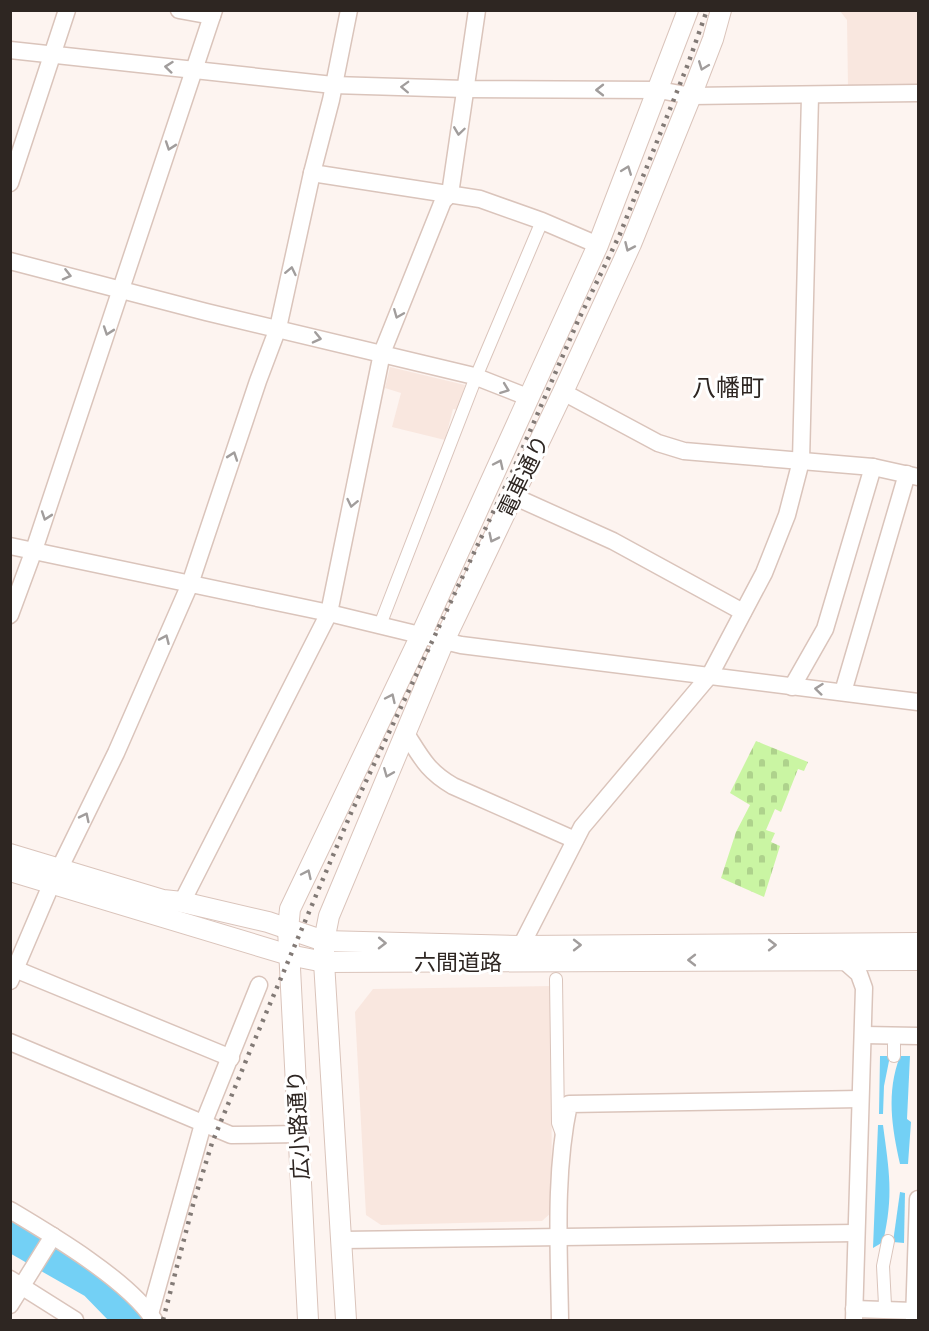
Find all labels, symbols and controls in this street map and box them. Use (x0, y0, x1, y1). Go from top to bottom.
one-way arrow (697, 60, 710, 71)
one-way arrow (165, 62, 174, 74)
one-way arrow (401, 81, 410, 94)
one-way arrow (596, 84, 605, 96)
one-way arrow (453, 126, 465, 135)
one-way arrow (164, 140, 177, 151)
one-way arrow (620, 165, 633, 176)
one-way arrow (624, 240, 636, 251)
one-way arrow (283, 266, 296, 276)
one-way arrow (62, 267, 72, 280)
one-way arrow (393, 307, 405, 318)
one-way arrow (102, 325, 115, 336)
one-way arrow (312, 330, 322, 343)
district label: 八幡町 (692, 374, 764, 403)
one-way arrow (500, 381, 510, 394)
street label: 電車通り (493, 431, 556, 522)
one-way arrow (225, 451, 238, 462)
one-way arrow (492, 460, 504, 471)
one-way arrow (346, 497, 359, 507)
one-way arrow (40, 510, 53, 521)
one-way arrow (489, 531, 501, 542)
one-way arrow (158, 635, 170, 646)
one-way arrow (814, 684, 823, 696)
one-way arrow (383, 694, 395, 705)
one-way arrow (383, 767, 395, 778)
one-way arrow (78, 812, 89, 823)
one-way arrow (299, 870, 311, 881)
one-way arrow (378, 936, 387, 949)
one-way arrow (573, 939, 582, 951)
one-way arrow (768, 939, 777, 951)
street label: 六間道路 (414, 950, 502, 977)
one-way arrow (688, 954, 697, 966)
street label: 広小路通り (283, 1069, 316, 1181)

